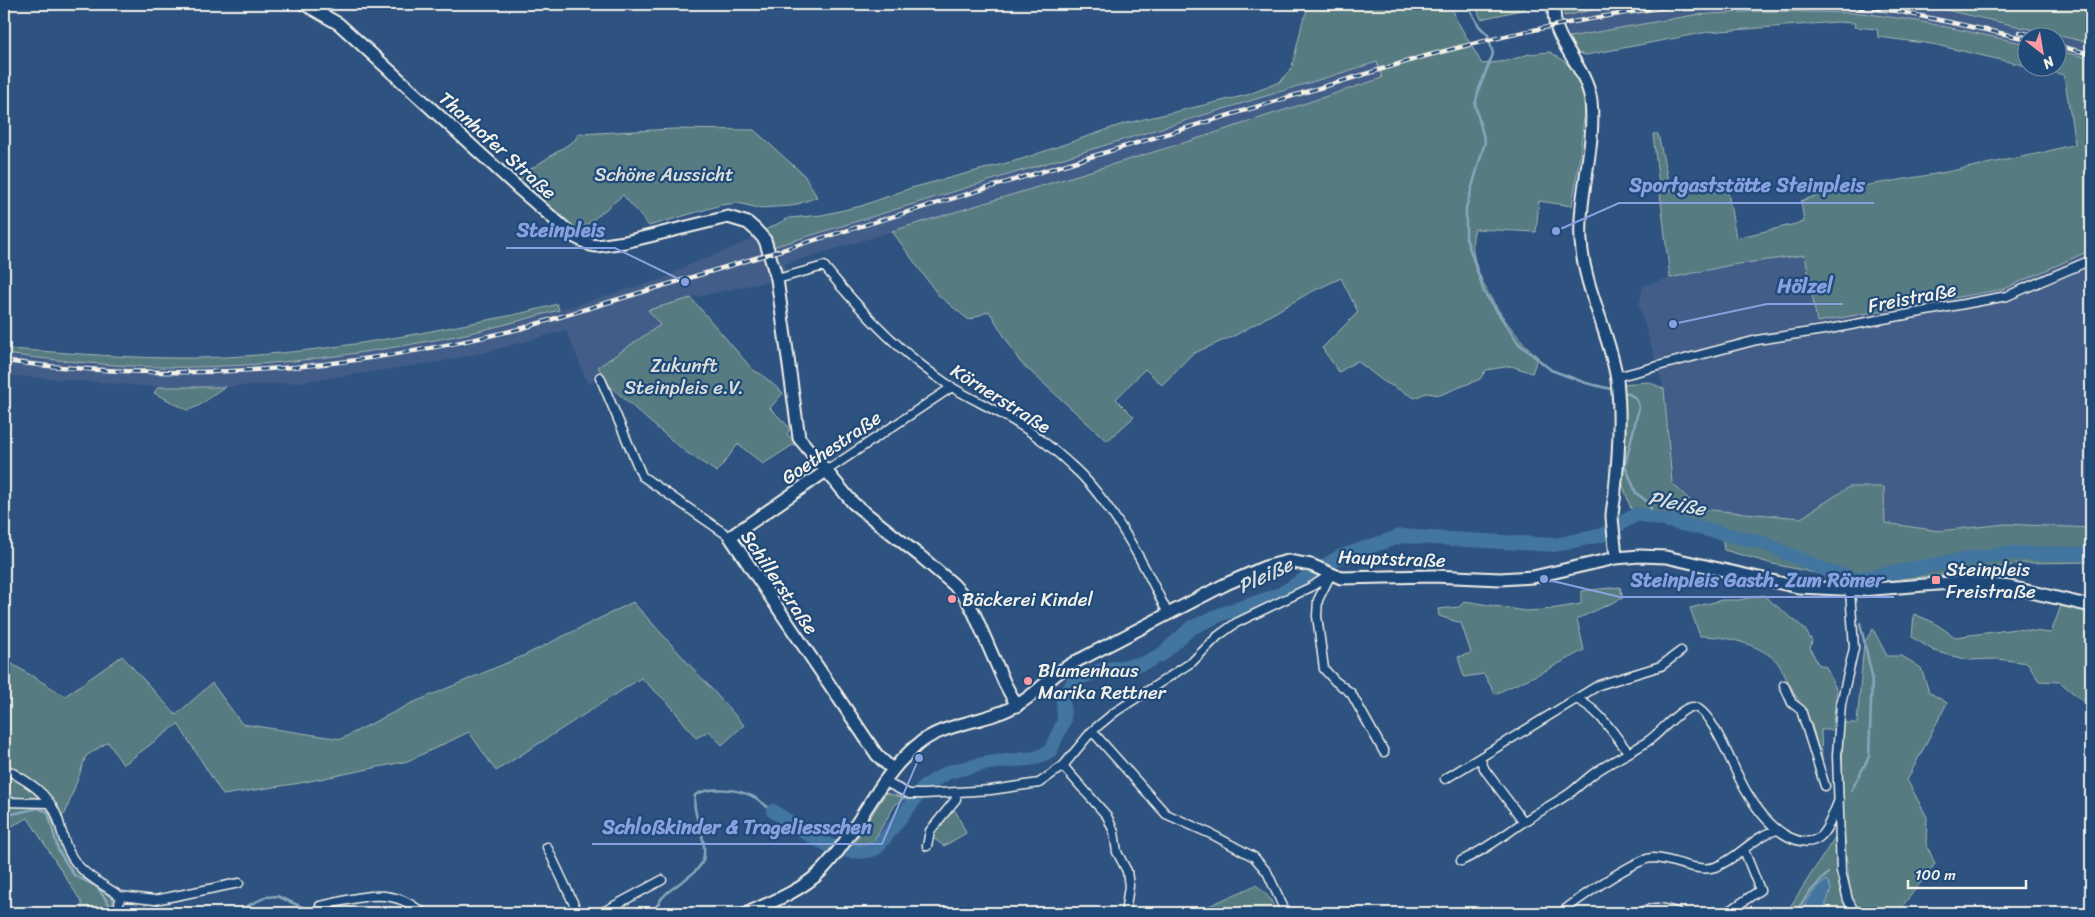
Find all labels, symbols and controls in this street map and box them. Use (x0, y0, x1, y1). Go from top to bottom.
north arrow (2018, 28, 2068, 78)
text: N (2038, 49, 2060, 76)
street label: Thanhofer Straße (431, 83, 565, 208)
park label: Schöne Aussicht (594, 158, 734, 191)
callout: Sportgaststätte Steinpleis (1619, 168, 1874, 203)
text: Sportgaststätte Steinpleis (1628, 168, 1865, 203)
callout: Steinpleis (506, 213, 615, 248)
text: Steinpleis (516, 213, 606, 248)
callout: Hölzel (1767, 269, 1843, 304)
text: Hölzel (1776, 269, 1834, 304)
street label: Freistraße (1865, 273, 1960, 322)
park label: Zukunft Steinpleis e.V. (624, 349, 744, 404)
street label: Körnerstraße (944, 354, 1058, 442)
street label: Goethestraße (774, 401, 888, 493)
water label: Pleiße (1645, 480, 1711, 527)
street label: Schillerstraße (732, 523, 827, 642)
street label: Hauptstraße (1338, 540, 1447, 577)
water label: Pleiße (1232, 547, 1301, 603)
place label: Steinpleis Freistraße (1946, 553, 2036, 608)
callout: Steinpleis Gasth. Zum Römer (1620, 562, 1894, 597)
text: Steinpleis Gasth. Zum Römer (1629, 563, 1885, 598)
marker: Steinpleis Freistraße (1930, 574, 1942, 586)
place label: Bäckerei Kindel (962, 583, 1093, 616)
marker: Bäckerei Kindel (946, 593, 958, 605)
place label: Blumenhaus Marika Rettner (1038, 654, 1167, 709)
marker: Blumenhaus Marika Rettner (1022, 675, 1034, 687)
callout: Schloßkinder & Trageliesschen (592, 809, 882, 844)
text: Schloßkinder & Trageliesschen (601, 810, 872, 845)
scale bar (1908, 857, 2025, 889)
text: 100 m (1915, 862, 1956, 888)

